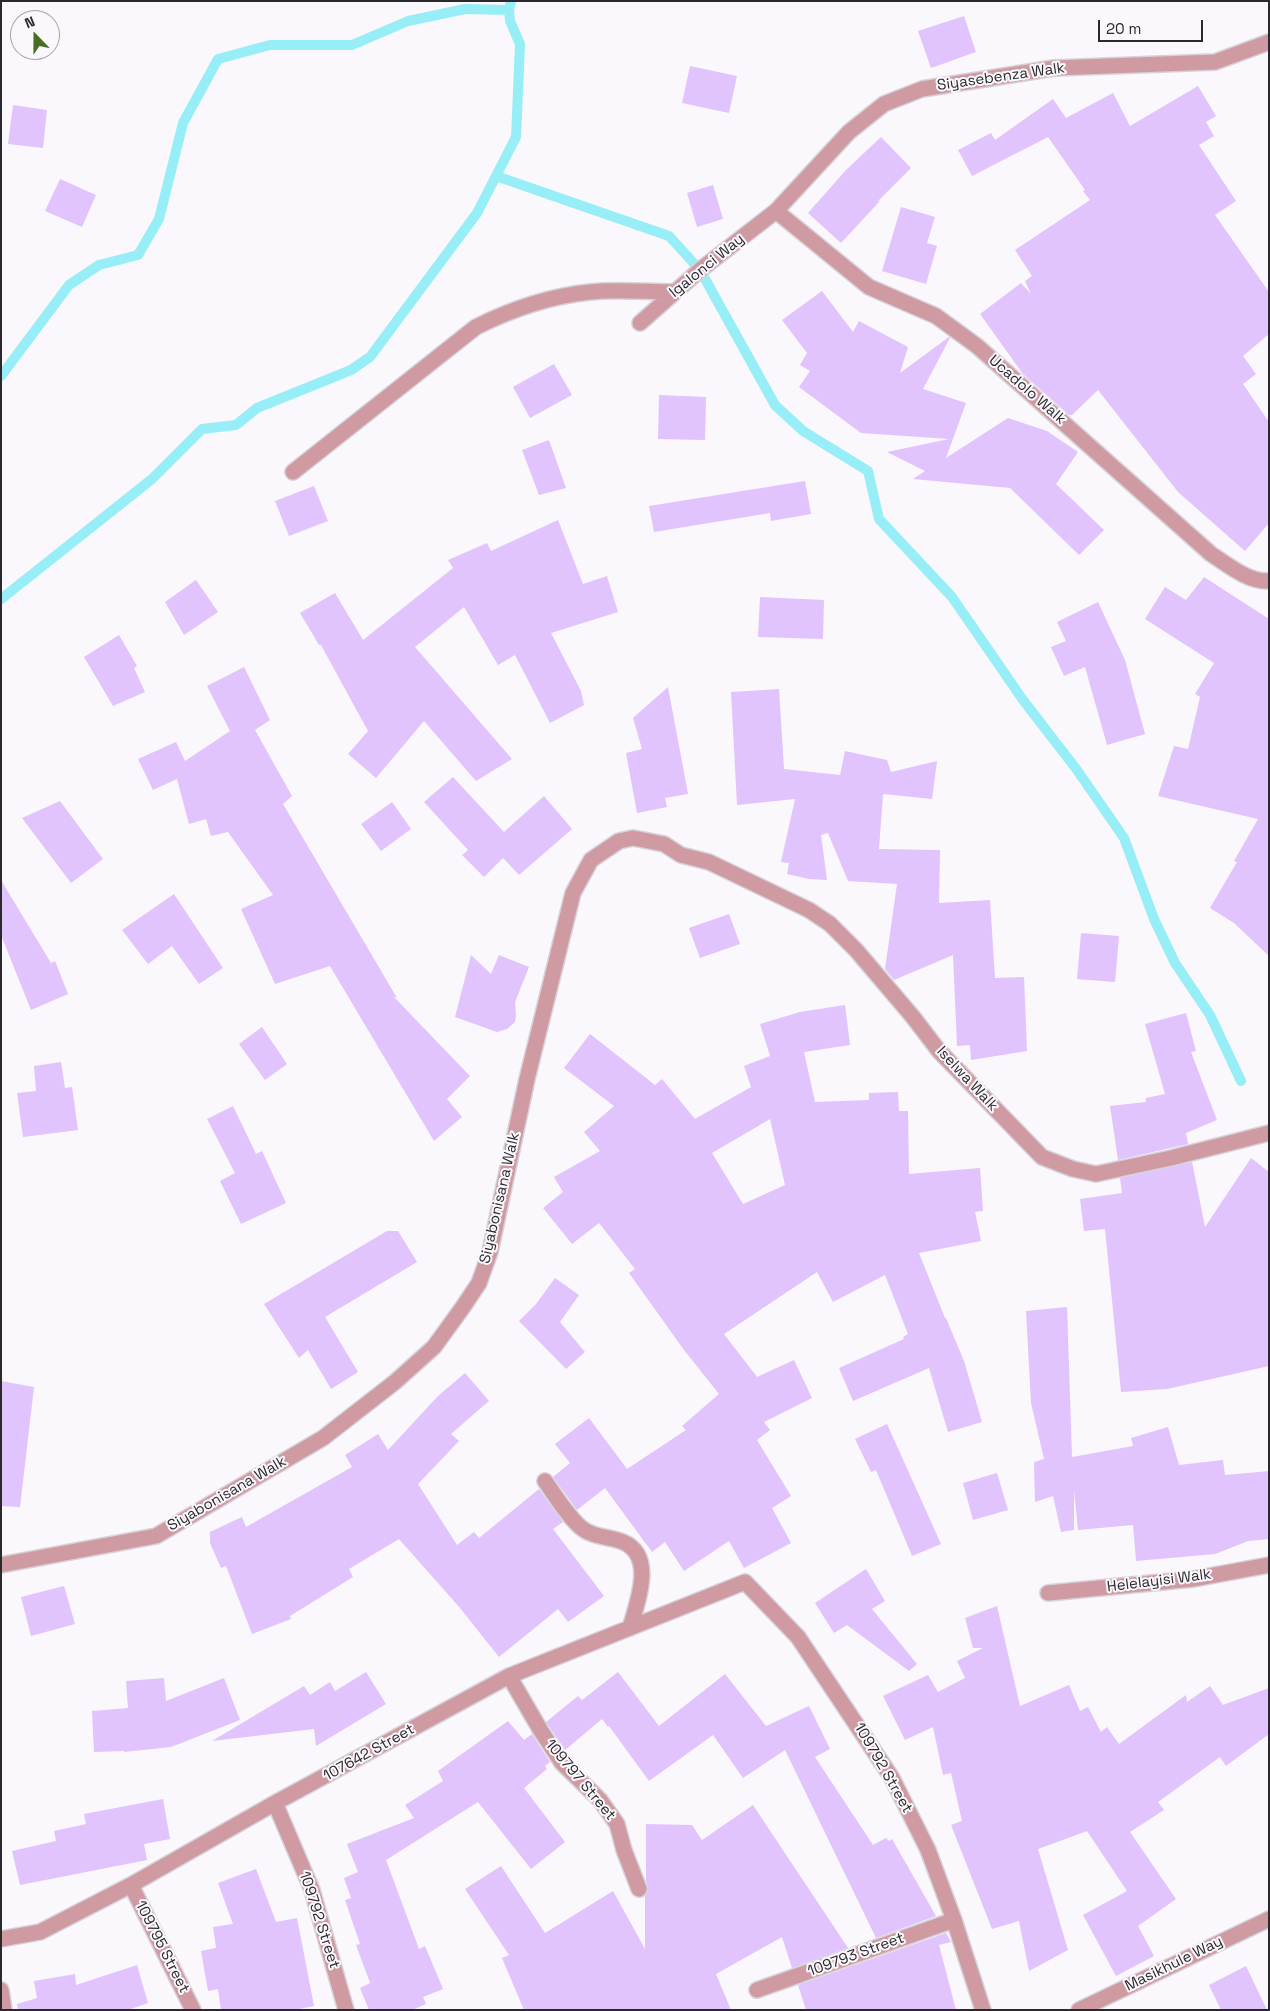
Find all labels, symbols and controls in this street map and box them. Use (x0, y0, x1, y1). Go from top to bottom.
north arrow (10, 10, 60, 60)
scale bar (1100, 10, 1205, 42)
text: N (22, 12, 37, 32)
text: 20 m (1106, 19, 1141, 38)
street label: Siyasebenza Walk (936, 59, 1066, 95)
street label: Igalonci Way (666, 230, 748, 302)
street label: Ucadolo Walk (985, 352, 1069, 428)
street label: Iselwa Walk (933, 1043, 1001, 1115)
street label: Siyabonisana Walk (476, 1131, 524, 1265)
street label: Siyabonisana Walk (164, 1453, 290, 1535)
street label: Helelayisi Walk (1106, 1566, 1212, 1596)
street label: 109792 Street (850, 1720, 916, 1816)
street label: 107642 Street (320, 1721, 418, 1785)
street label: 109797 Street (541, 1736, 619, 1824)
street label: 109792 Street (295, 1869, 343, 1971)
street label: 109795 Street (131, 1898, 193, 1996)
street label: 109793 Street (805, 1929, 907, 1981)
street label: Masikhule Way (1122, 1933, 1226, 1995)

